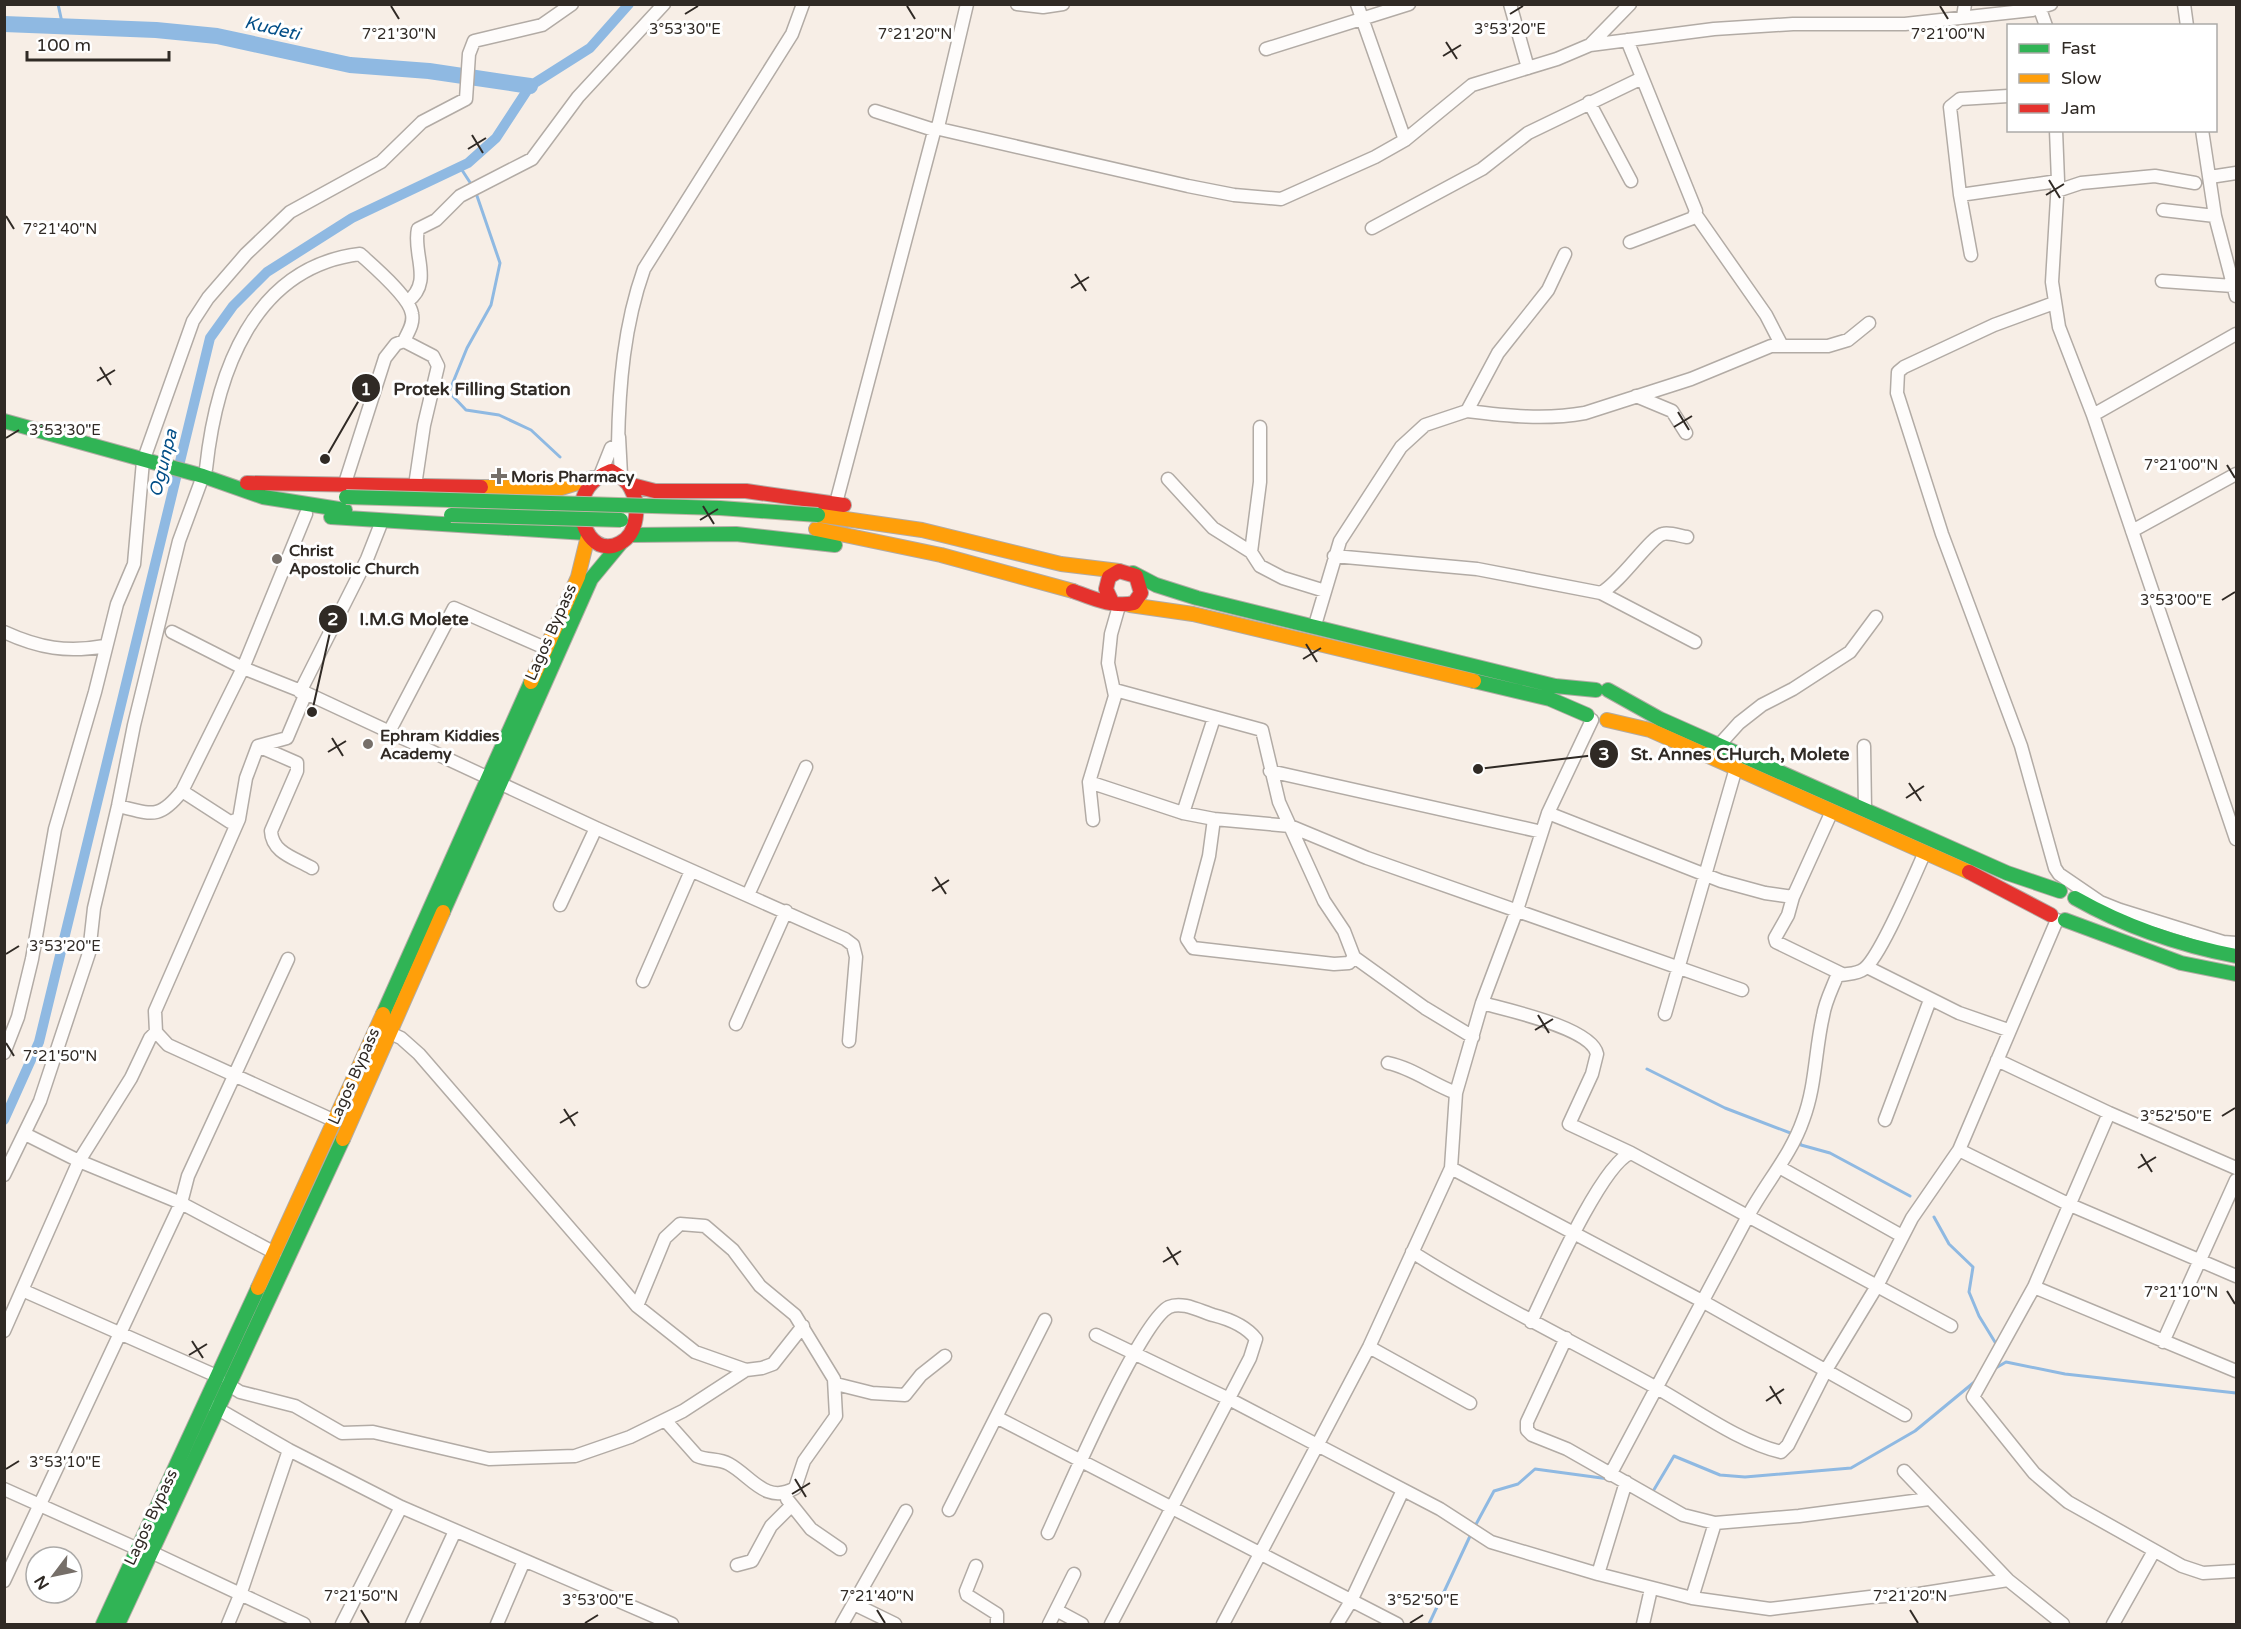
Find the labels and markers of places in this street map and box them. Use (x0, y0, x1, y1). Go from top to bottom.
callout: Protek Filling Station (351, 370, 583, 406)
place label: Moris Pharmacy (511, 467, 635, 487)
marker: Moris Pharmacy (492, 469, 506, 483)
place label: Christ Apostolic Church (289, 541, 419, 579)
marker: Christ Apostolic Church (270, 552, 284, 566)
callout: I.M.G Molete (318, 601, 481, 637)
place label: Ephram Kiddies Academy (380, 726, 500, 764)
callout: St. Annes CHurch, Molete (1589, 736, 1861, 772)
marker: Ephram Kiddies Academy (361, 737, 375, 751)

